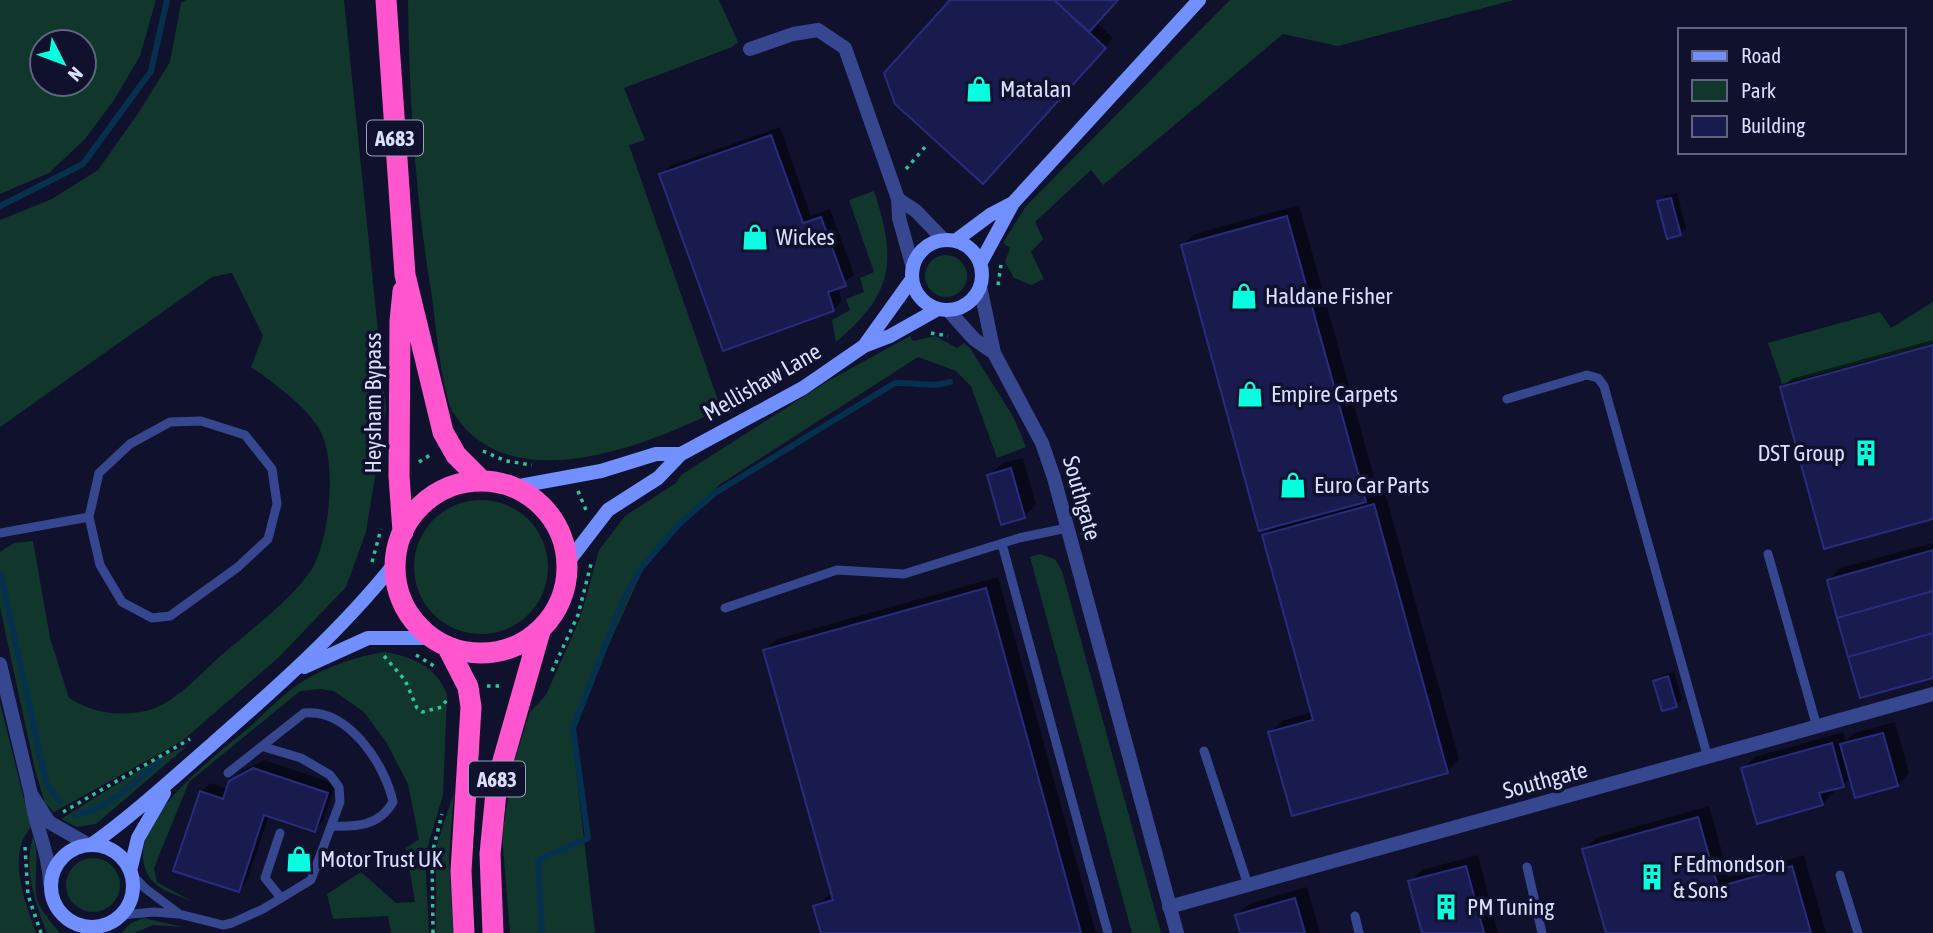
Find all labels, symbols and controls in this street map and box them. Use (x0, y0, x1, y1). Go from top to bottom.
north arrow (28, 28, 98, 98)
legend (1678, 28, 1905, 154)
text: Road (1741, 43, 1781, 67)
text: N (64, 63, 88, 86)
shop icon: Matalan (964, 74, 994, 104)
place label: Matalan (1000, 76, 1071, 102)
text: Park (1741, 78, 1776, 102)
text: Building (1741, 113, 1805, 137)
road number: A683 (367, 120, 423, 156)
shop icon: Wickes (740, 222, 770, 252)
place label: Wickes (776, 224, 835, 250)
shop icon: Haldane Fisher (1229, 281, 1259, 311)
place label: Haldane Fisher (1265, 283, 1394, 309)
street label: Heysham Bypass (360, 333, 386, 473)
street label: Mellishaw Lane (699, 338, 825, 426)
shop icon: Empire Carpets (1235, 379, 1265, 409)
place label: Empire Carpets (1271, 381, 1398, 407)
building icon: DST Group (1851, 438, 1881, 468)
place label: DST Group (1757, 440, 1845, 466)
street label: Southgate (1058, 453, 1106, 543)
shop icon: Euro Car Parts (1278, 470, 1308, 500)
place label: Euro Car Parts (1314, 472, 1429, 498)
street label: Southgate (1500, 756, 1590, 804)
road number: A683 (469, 762, 525, 796)
shop icon: Motor Trust UK (284, 844, 314, 874)
place label: Motor Trust UK (320, 846, 443, 872)
place label: F Edmondson & Sons (1673, 851, 1786, 903)
building icon: F Edmondson & Sons (1637, 862, 1667, 892)
building icon: PM Tuning (1431, 892, 1461, 922)
place label: PM Tuning (1467, 894, 1554, 920)

